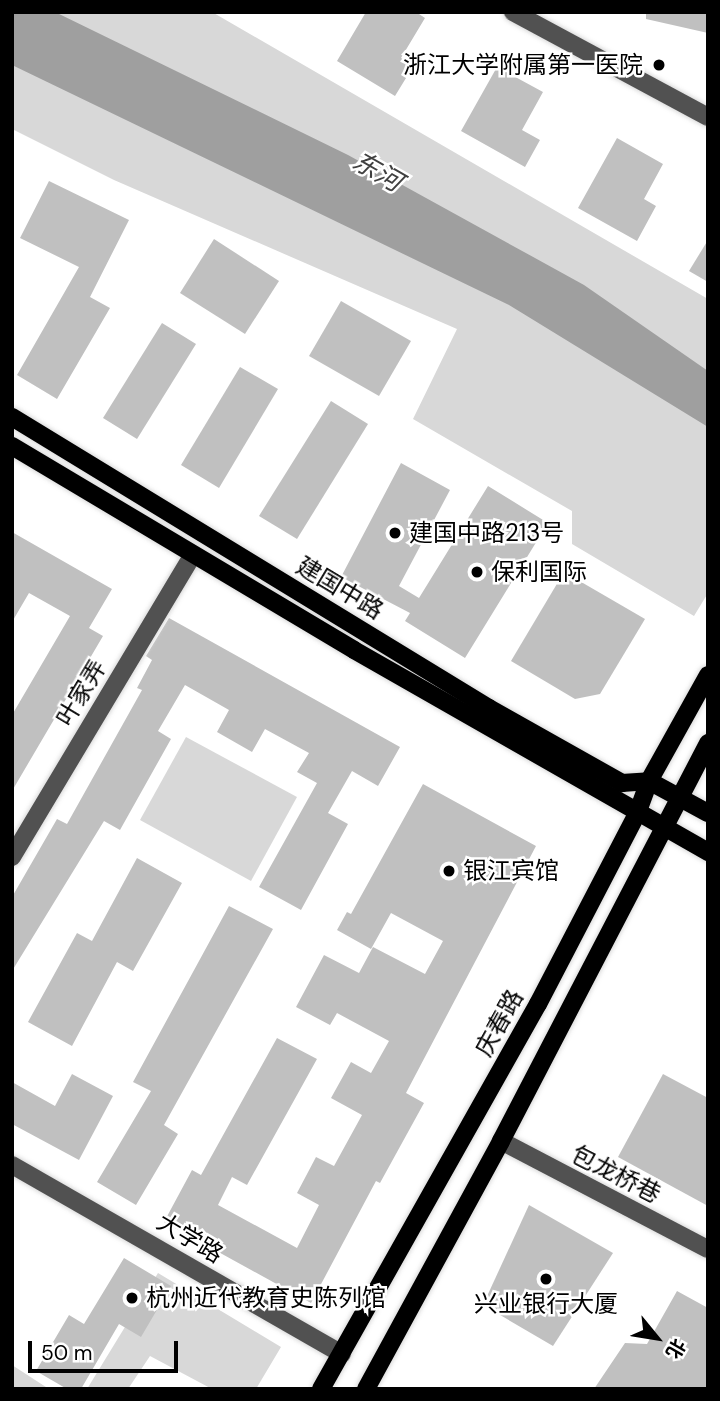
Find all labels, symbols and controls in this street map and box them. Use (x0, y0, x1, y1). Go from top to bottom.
place label: 浙江大学附属第一医院 (403, 51, 643, 79)
marker: 浙江大学附属第一医院 (649, 55, 669, 75)
water label: 东河 (347, 145, 407, 199)
place label: 建国中路213号 (409, 519, 564, 547)
marker: 建国中路213号 (387, 525, 403, 541)
street label: 建国中路 (291, 551, 389, 625)
place label: 保利国际 (491, 558, 587, 586)
marker: 保利国际 (469, 564, 485, 580)
street label: 叶家弄 (50, 655, 112, 731)
place label: 银江宾馆 (463, 857, 559, 885)
marker: 银江宾馆 (441, 863, 457, 879)
street label: 庆春路 (469, 985, 529, 1061)
street label: 包龙桥巷 (567, 1139, 665, 1209)
street label: 大学路 (152, 1207, 228, 1269)
marker: 兴业银行大厦 (538, 1271, 554, 1287)
place label: 杭州近代教育史陈列馆 (146, 1284, 386, 1312)
marker: 杭州近代教育史陈列馆 (124, 1290, 140, 1306)
place label: 兴业银行大厦 (474, 1290, 618, 1318)
north arrow (622, 1303, 692, 1373)
scale bar (32, 1328, 182, 1372)
text: 北 (660, 1334, 691, 1363)
text: 50 m (41, 1339, 92, 1367)

